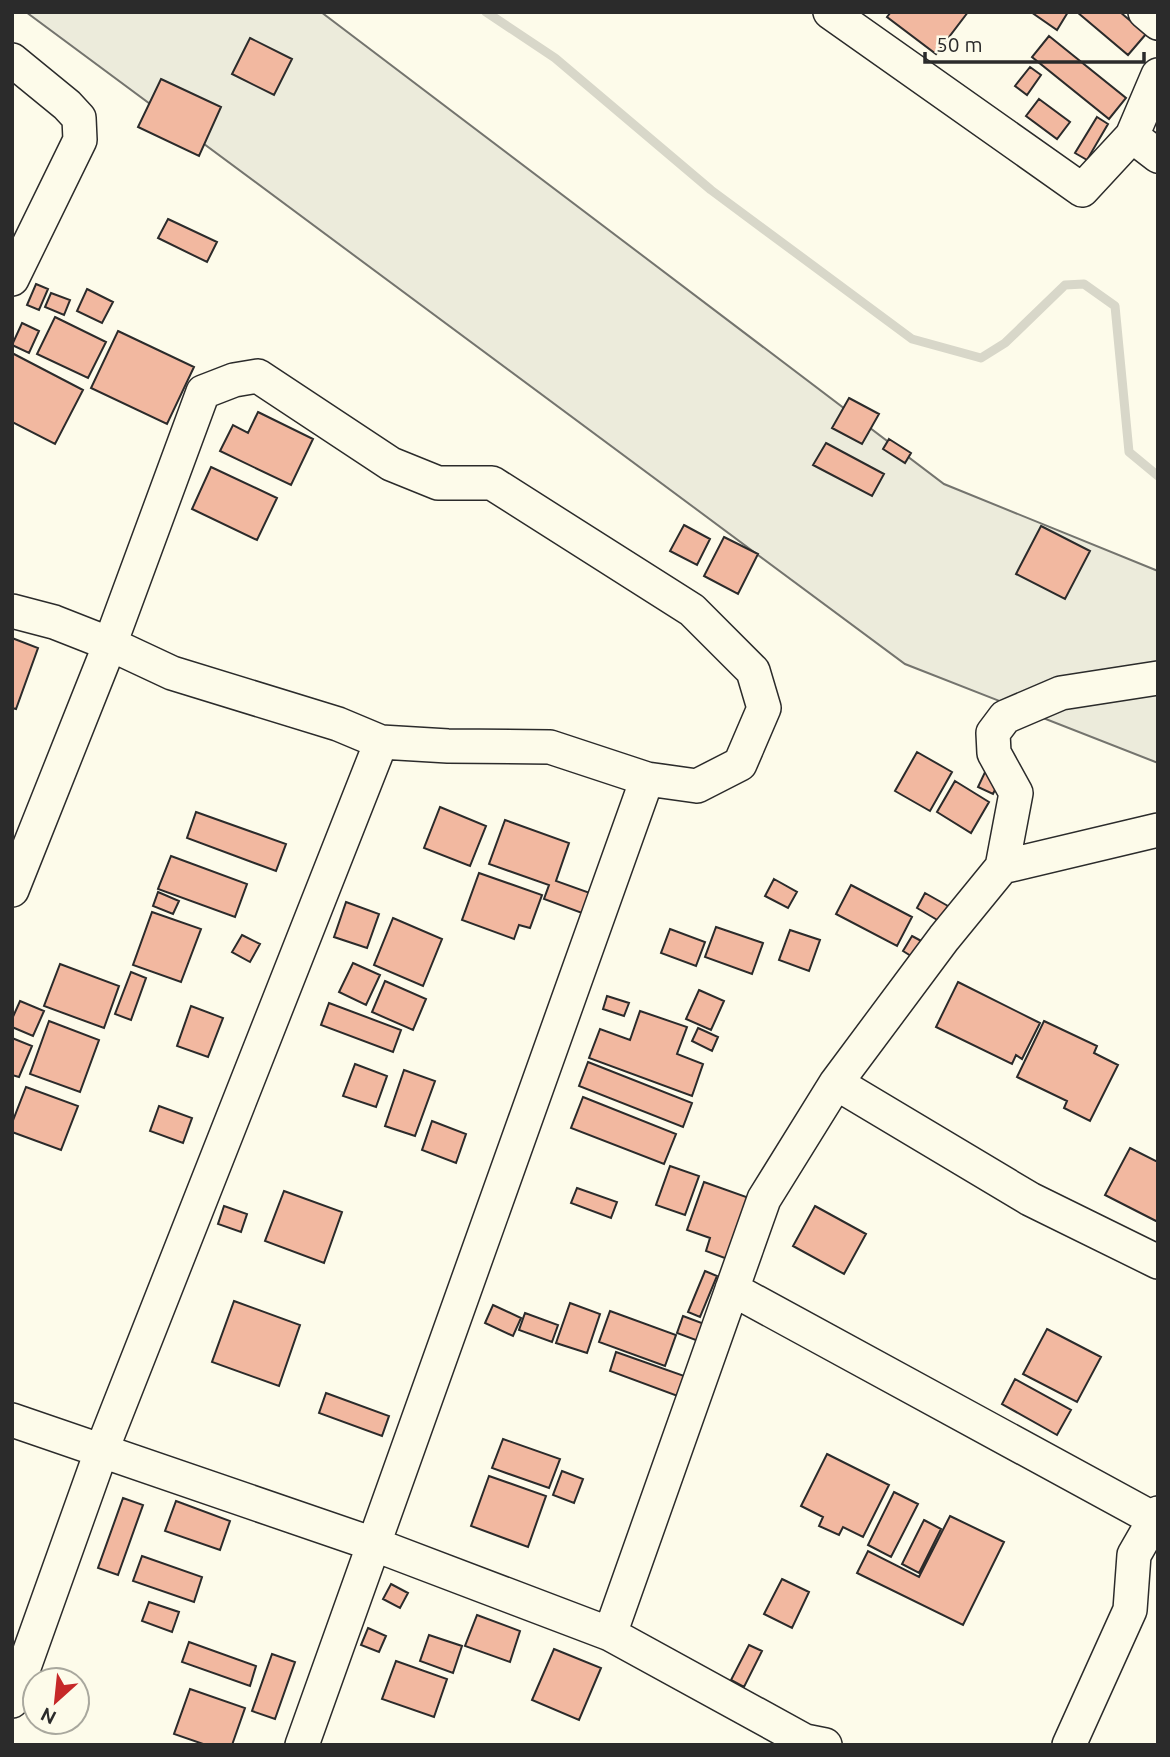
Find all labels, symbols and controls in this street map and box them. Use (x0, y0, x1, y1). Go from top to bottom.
scale bar (925, 21, 1144, 65)
text: 50 m (936, 32, 983, 56)
north arrow (21, 1666, 91, 1736)
text: N (37, 1703, 60, 1729)

